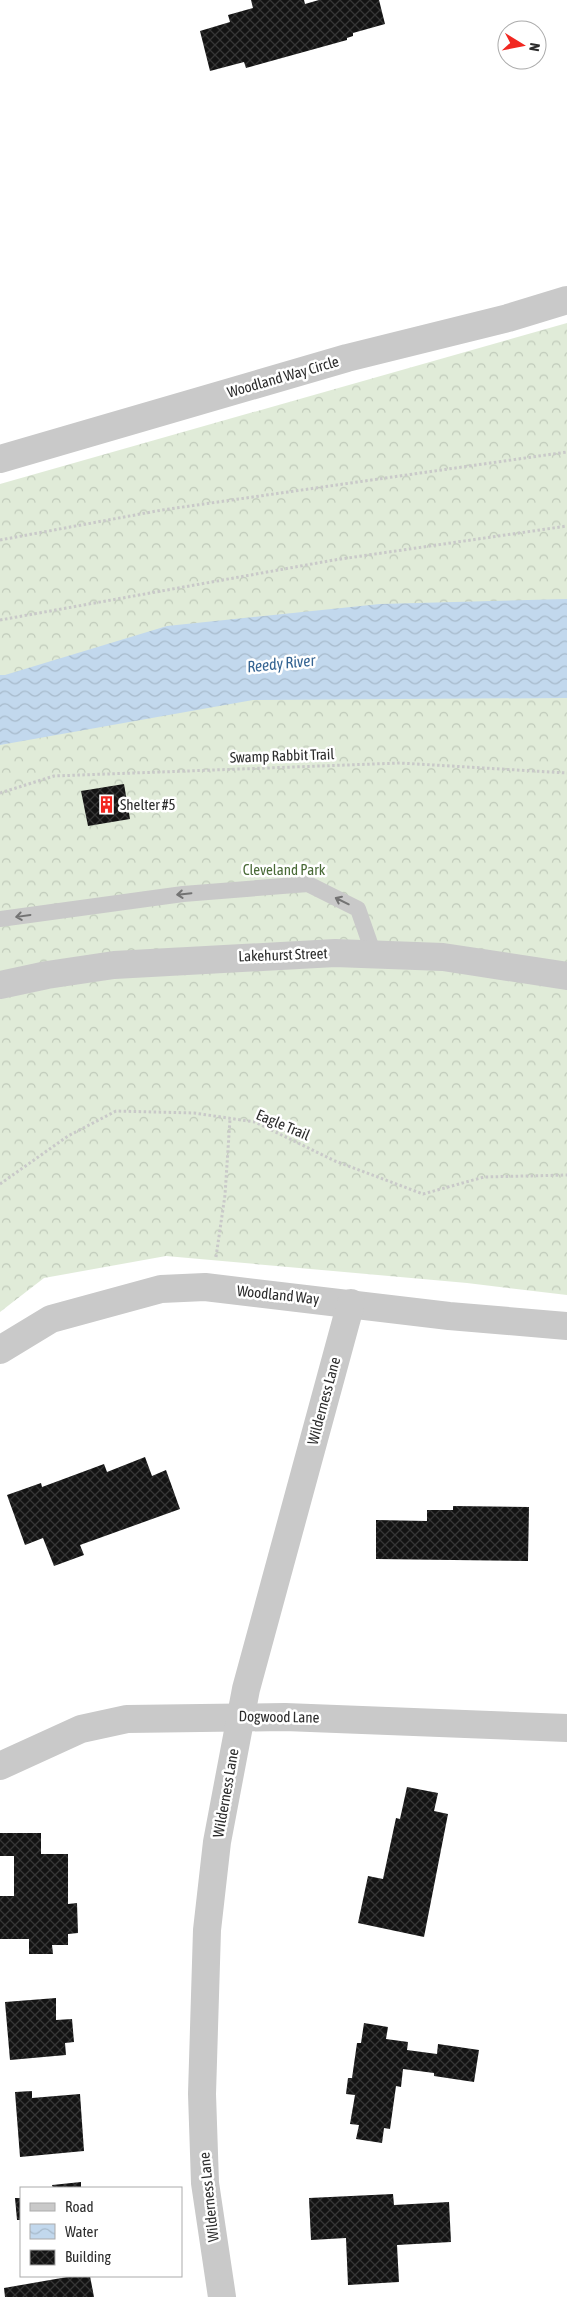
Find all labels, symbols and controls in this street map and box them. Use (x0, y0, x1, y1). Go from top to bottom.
north arrow (497, 20, 547, 70)
text: N (526, 42, 543, 53)
street label: Woodland Way Circle (225, 352, 341, 401)
water label: Reedy River (246, 650, 317, 677)
street label: Swamp Rabbit Trail (229, 745, 335, 766)
building icon: Shelter #5 (96, 795, 116, 815)
place label: Shelter #5 (120, 796, 175, 813)
park label: Cleveland Park (243, 861, 326, 878)
one-way arrow (176, 889, 192, 899)
one-way arrow (335, 896, 350, 905)
one-way arrow (15, 911, 31, 921)
street label: Lakehurst Street (238, 944, 328, 965)
street label: Eagle Trail (254, 1106, 313, 1143)
street label: Woodland Way (236, 1282, 320, 1307)
street label: Wilderness Lane (304, 1355, 343, 1447)
street label: Dogwood Lane (238, 1707, 320, 1726)
street label: Wilderness Lane (209, 1747, 242, 1839)
street label: Wilderness Lane (195, 2151, 222, 2243)
legend (20, 2187, 182, 2277)
text: Road (65, 2198, 94, 2215)
text: Water (65, 2223, 98, 2240)
text: Building (65, 2248, 111, 2265)

